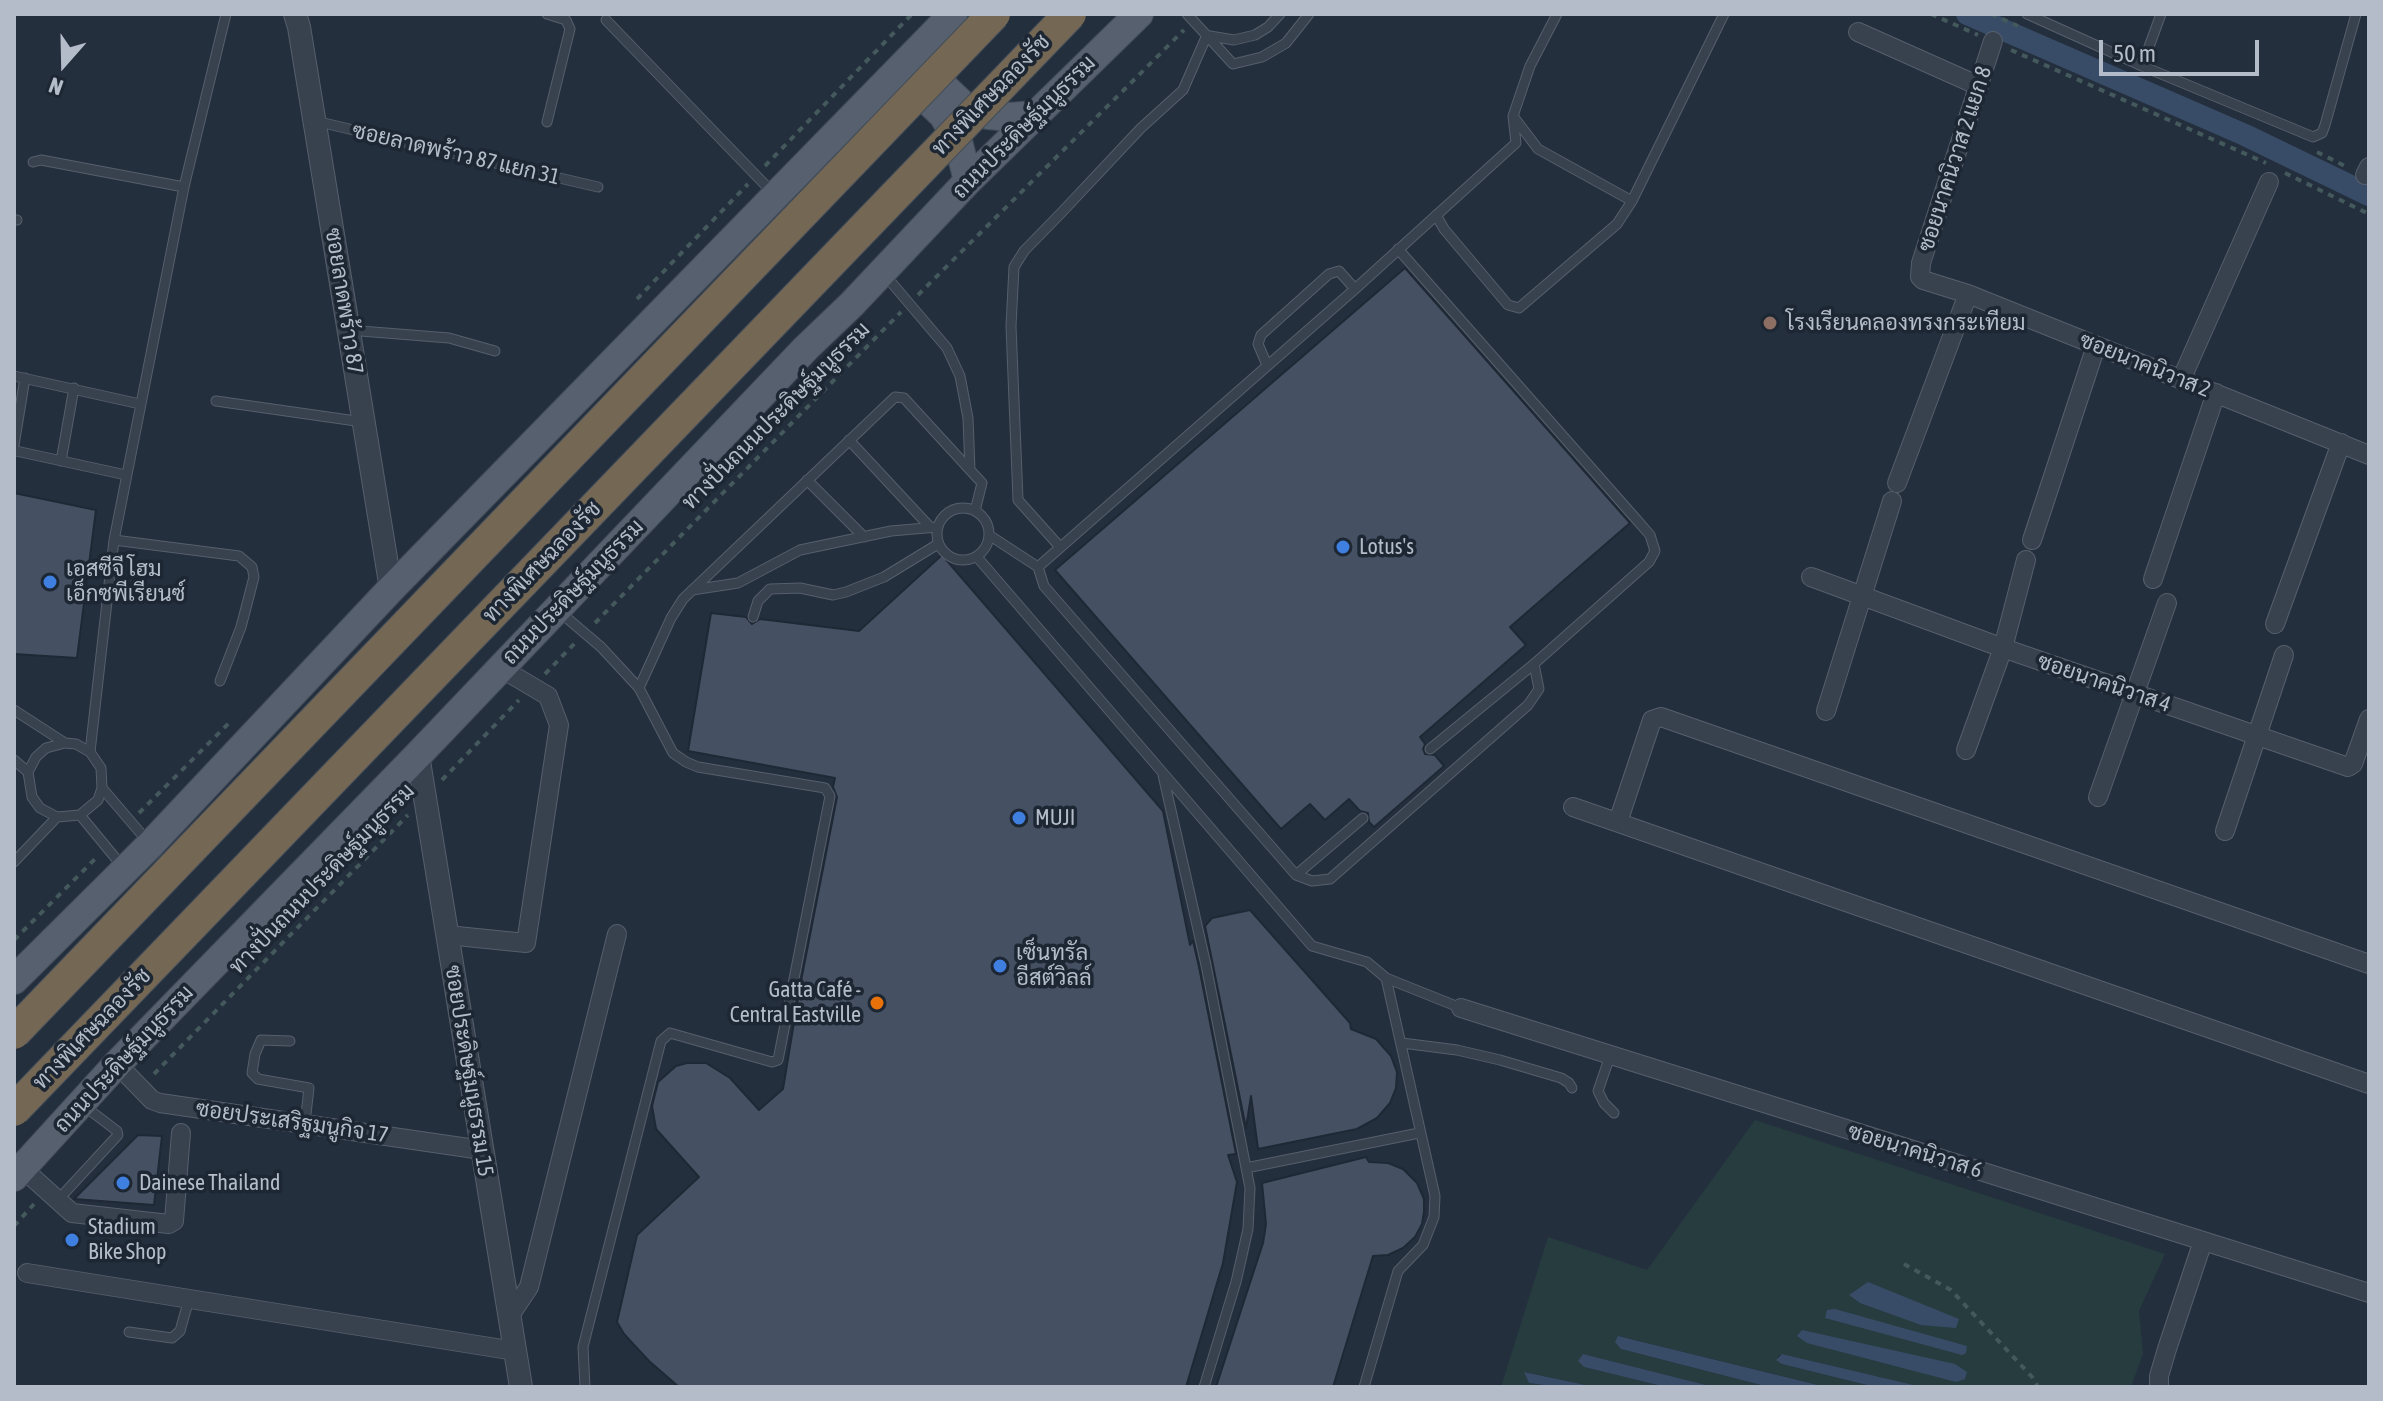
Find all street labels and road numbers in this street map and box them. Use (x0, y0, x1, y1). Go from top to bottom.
street label: ทางพิเศษฉลองรัช (927, 29, 1055, 161)
street label: ถนนประดิษฐ์มนูธรรม (947, 50, 1101, 204)
street label: ซอยนาคนิวาส 2 แยก 8 (1913, 63, 1997, 255)
street label: ซอยลาดพร้าว 87 แยก 31 (350, 117, 562, 191)
street label: ซอยลาดพร้าว 87 (319, 226, 369, 376)
street label: ทางปั่นถนนประดิษฐ์มนูธรรม (676, 316, 876, 516)
street label: ซอยนาคนิวาส 2 (2076, 327, 2214, 403)
street label: ทางพิเศษฉลองรัช (478, 496, 606, 628)
street label: ถนนประดิษฐ์มนูธรรม (497, 514, 649, 670)
street label: ซอยนาคนิวาส 4 (2034, 648, 2174, 718)
street label: ทางปั่นถนนประดิษฐ์มนูธรรม (224, 778, 420, 980)
street label: ทางพิเศษฉลองรัช (28, 963, 156, 1095)
street label: ซอยประดิษฐ์มนูธรรม 15 (439, 963, 499, 1179)
street label: ถนนประดิษฐ์มนูธรรม (49, 980, 199, 1138)
street label: ซอยประเสริฐมนูกิจ 17 (194, 1095, 390, 1149)
street label: ซอยนาคนิวาส 6 (1845, 1118, 1985, 1184)

